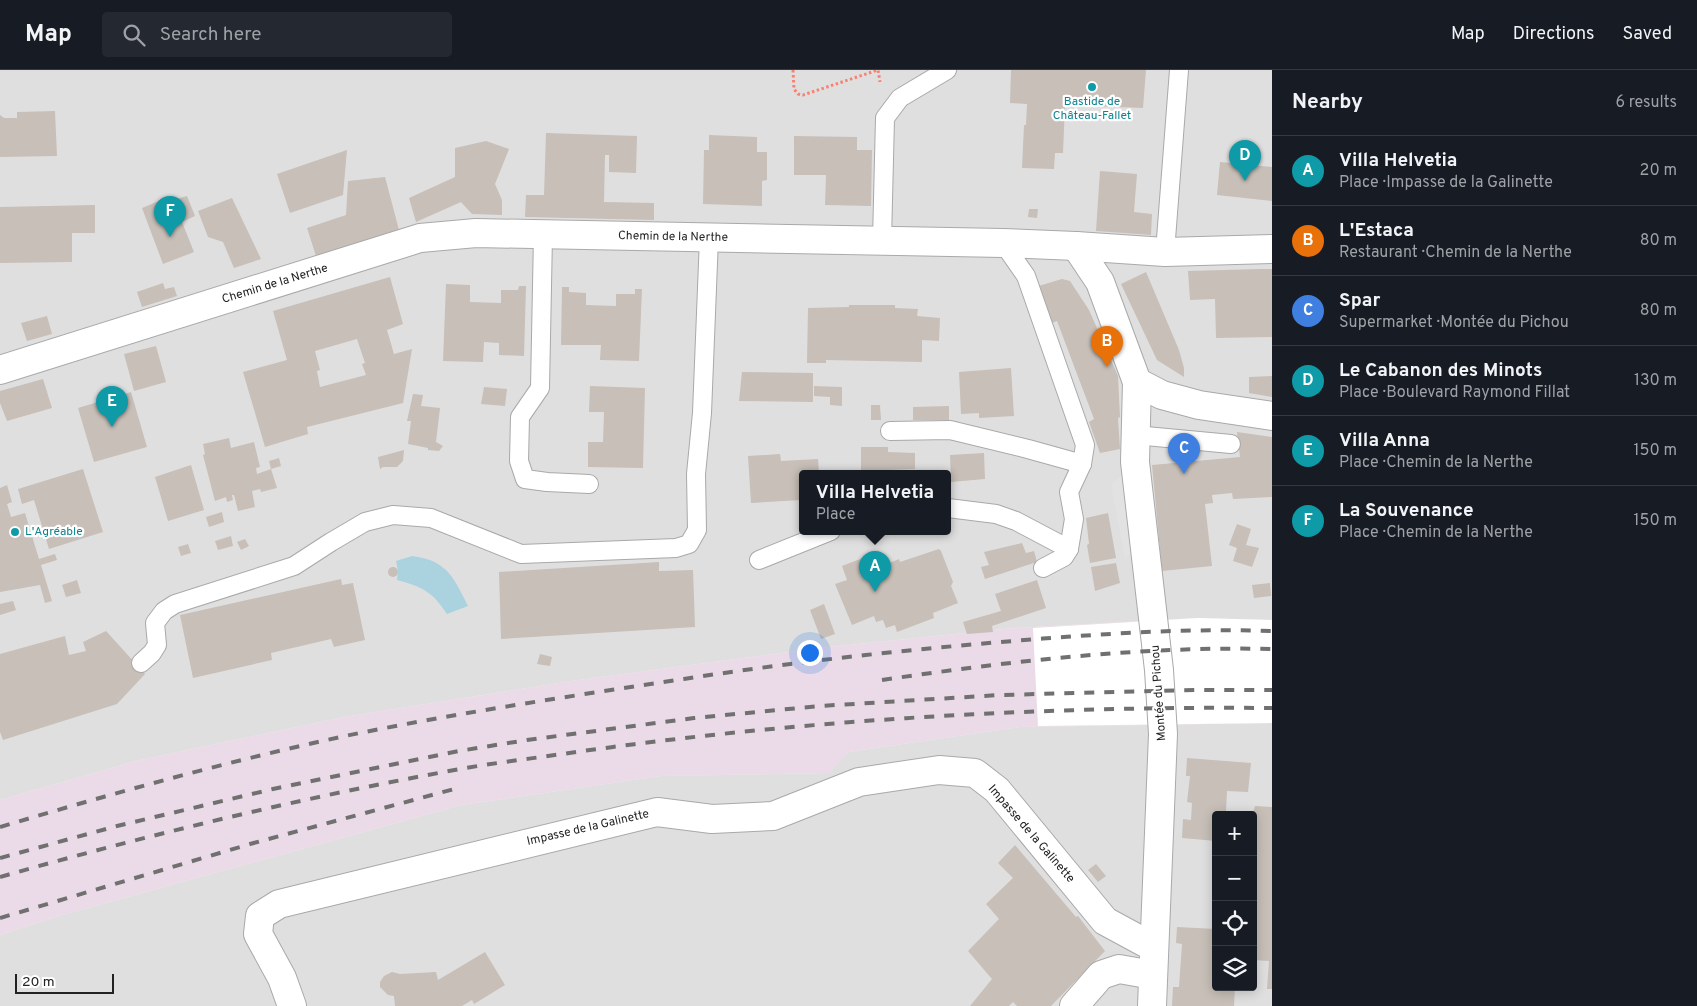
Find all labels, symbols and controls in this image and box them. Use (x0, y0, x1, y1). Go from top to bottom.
search box (102, 12, 452, 57)
text: Map (25, 20, 72, 50)
icon: search (120, 21, 148, 49)
text: Search here (160, 23, 261, 47)
text: Map (1451, 23, 1485, 46)
text: Directions (1513, 23, 1595, 46)
text: Saved (1623, 23, 1672, 46)
marker: Bastide de Château-Fallet (1086, 81, 1098, 93)
text: Nearby (1292, 89, 1363, 116)
text: 6 results (1615, 93, 1677, 113)
place label: Bastide de Château-Fallet (1053, 94, 1131, 124)
pin: D (1229, 140, 1261, 181)
text: Villa Helvetia (1339, 149, 1457, 173)
text: A (1302, 161, 1314, 181)
text: 20 m (1640, 161, 1677, 181)
text: Place · Impasse de la Galinette (1339, 173, 1553, 193)
pin: F (154, 196, 186, 237)
text: L'Estaca (1339, 219, 1414, 243)
street label: Chemin de la Nerthe (618, 228, 728, 246)
text: B (1302, 231, 1314, 251)
text: 80 m (1640, 231, 1677, 251)
text: Restaurant · Chemin de la Nerthe (1339, 243, 1572, 263)
street label: Chemin de la Nerthe (220, 260, 330, 308)
text: Spar (1339, 289, 1380, 313)
text: C (1303, 301, 1313, 321)
text: 80 m (1640, 301, 1677, 321)
text: Supermarket · Montée du Pichou (1339, 313, 1569, 333)
pin: B (1091, 326, 1123, 367)
text: Le Cabanon des Minots (1339, 359, 1542, 383)
text: D (1302, 371, 1314, 391)
text: 130 m (1634, 371, 1677, 391)
text: Place · Boulevard Raymond Fillat (1339, 383, 1570, 403)
pin: E (96, 386, 128, 427)
text: Villa Anna (1339, 429, 1430, 453)
pin: C (1168, 433, 1200, 474)
text: E (1303, 441, 1313, 461)
text: 150 m (1634, 441, 1677, 461)
text: Place · Chemin de la Nerthe (1339, 453, 1533, 473)
popup (799, 470, 951, 535)
text: Villa Helvetia (816, 481, 934, 505)
text: La Souvenance (1339, 499, 1474, 523)
text: Place (816, 505, 855, 525)
text: F (1303, 511, 1313, 531)
text: 150 m (1634, 511, 1677, 531)
text: Place · Chemin de la Nerthe (1339, 523, 1533, 543)
place label: L'Agréable (25, 524, 83, 540)
marker: L'Agréable (9, 526, 21, 538)
pin: A (859, 551, 891, 592)
your location (797, 640, 823, 666)
street label: Montée du Pichou (1148, 644, 1170, 742)
street label: Impasse de la Galinette (984, 782, 1078, 886)
street label: Impasse de la Galinette (525, 806, 651, 850)
map controls (1212, 811, 1257, 991)
button: + (1212, 811, 1257, 856)
button: − (1212, 856, 1257, 901)
button: locate (1212, 901, 1257, 946)
button: layers (1212, 946, 1257, 991)
scale bar (15, 971, 114, 994)
text: 20 m (22, 974, 55, 991)

